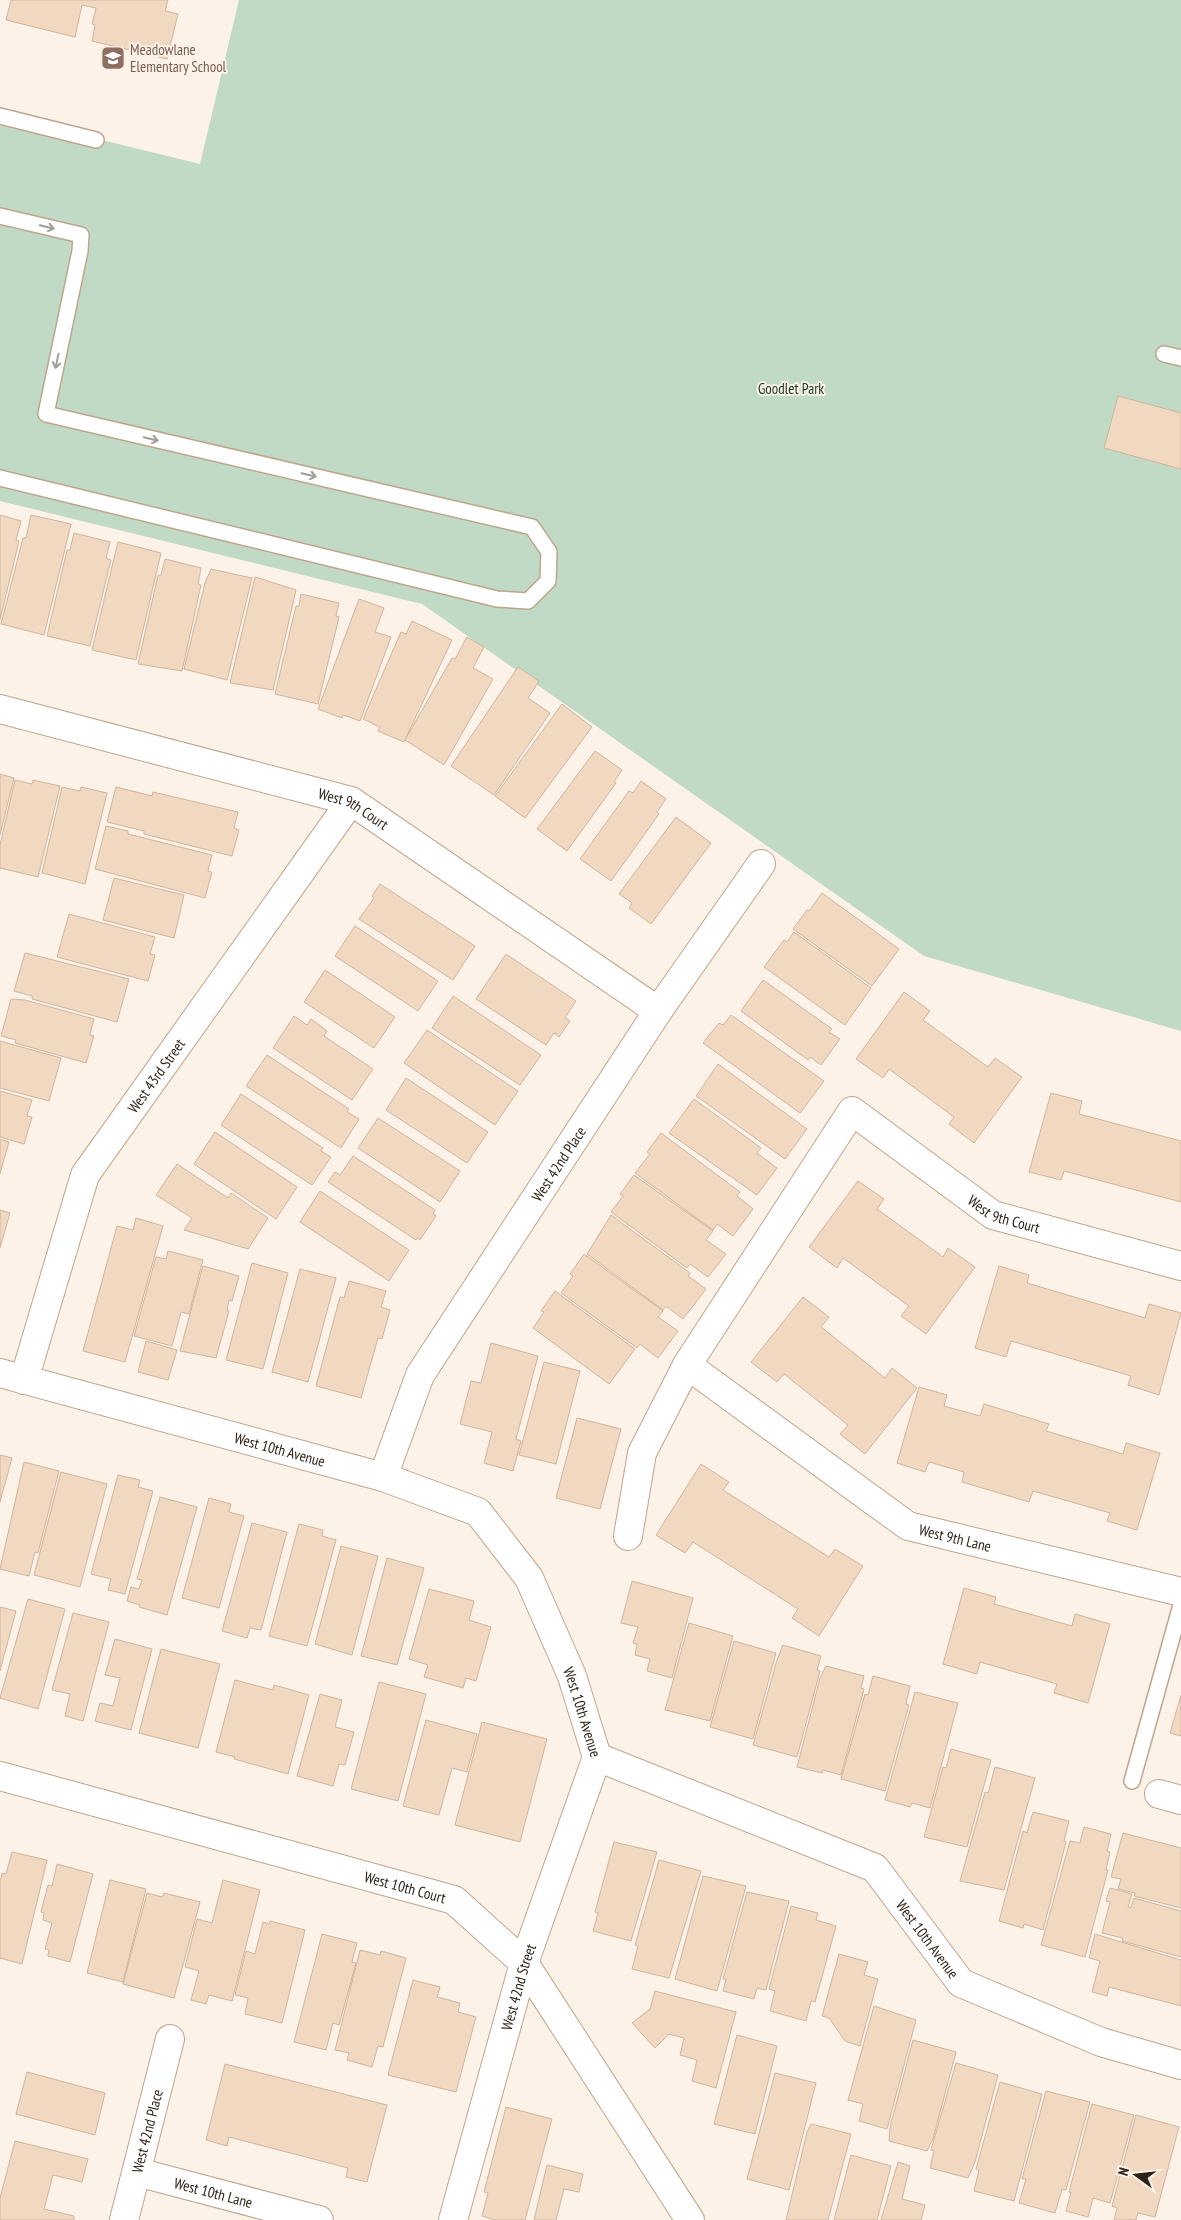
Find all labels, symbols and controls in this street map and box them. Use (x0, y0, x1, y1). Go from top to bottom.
place label: Meadowlane Elementary School (130, 40, 227, 76)
school or university icon: Meadowlane Elementary School (100, 45, 126, 71)
one-way arrow (39, 223, 55, 232)
one-way arrow (52, 352, 61, 368)
park label: Goodlet Park (758, 379, 824, 398)
one-way arrow (143, 435, 159, 444)
one-way arrow (301, 471, 317, 480)
street label: West 9th Court (316, 783, 392, 833)
street label: West 43rd Street (123, 1035, 189, 1116)
street label: West 42nd Place (527, 1123, 590, 1205)
street label: West 9th Court (964, 1190, 1042, 1237)
street label: West 10th Avenue (232, 1428, 327, 1470)
street label: West 9th Lane (917, 1520, 993, 1555)
street label: West 10th Avenue (560, 1664, 606, 1759)
street label: West 10th Court (362, 1866, 448, 1907)
street label: West 10th Avenue (892, 1896, 963, 1982)
street label: West 42nd Street (496, 1941, 540, 2032)
street label: West 42nd Place (127, 2087, 166, 2175)
north arrow (1111, 2150, 1161, 2200)
text: N (1114, 2166, 1133, 2178)
street label: West 10th Lane (172, 2173, 255, 2212)

